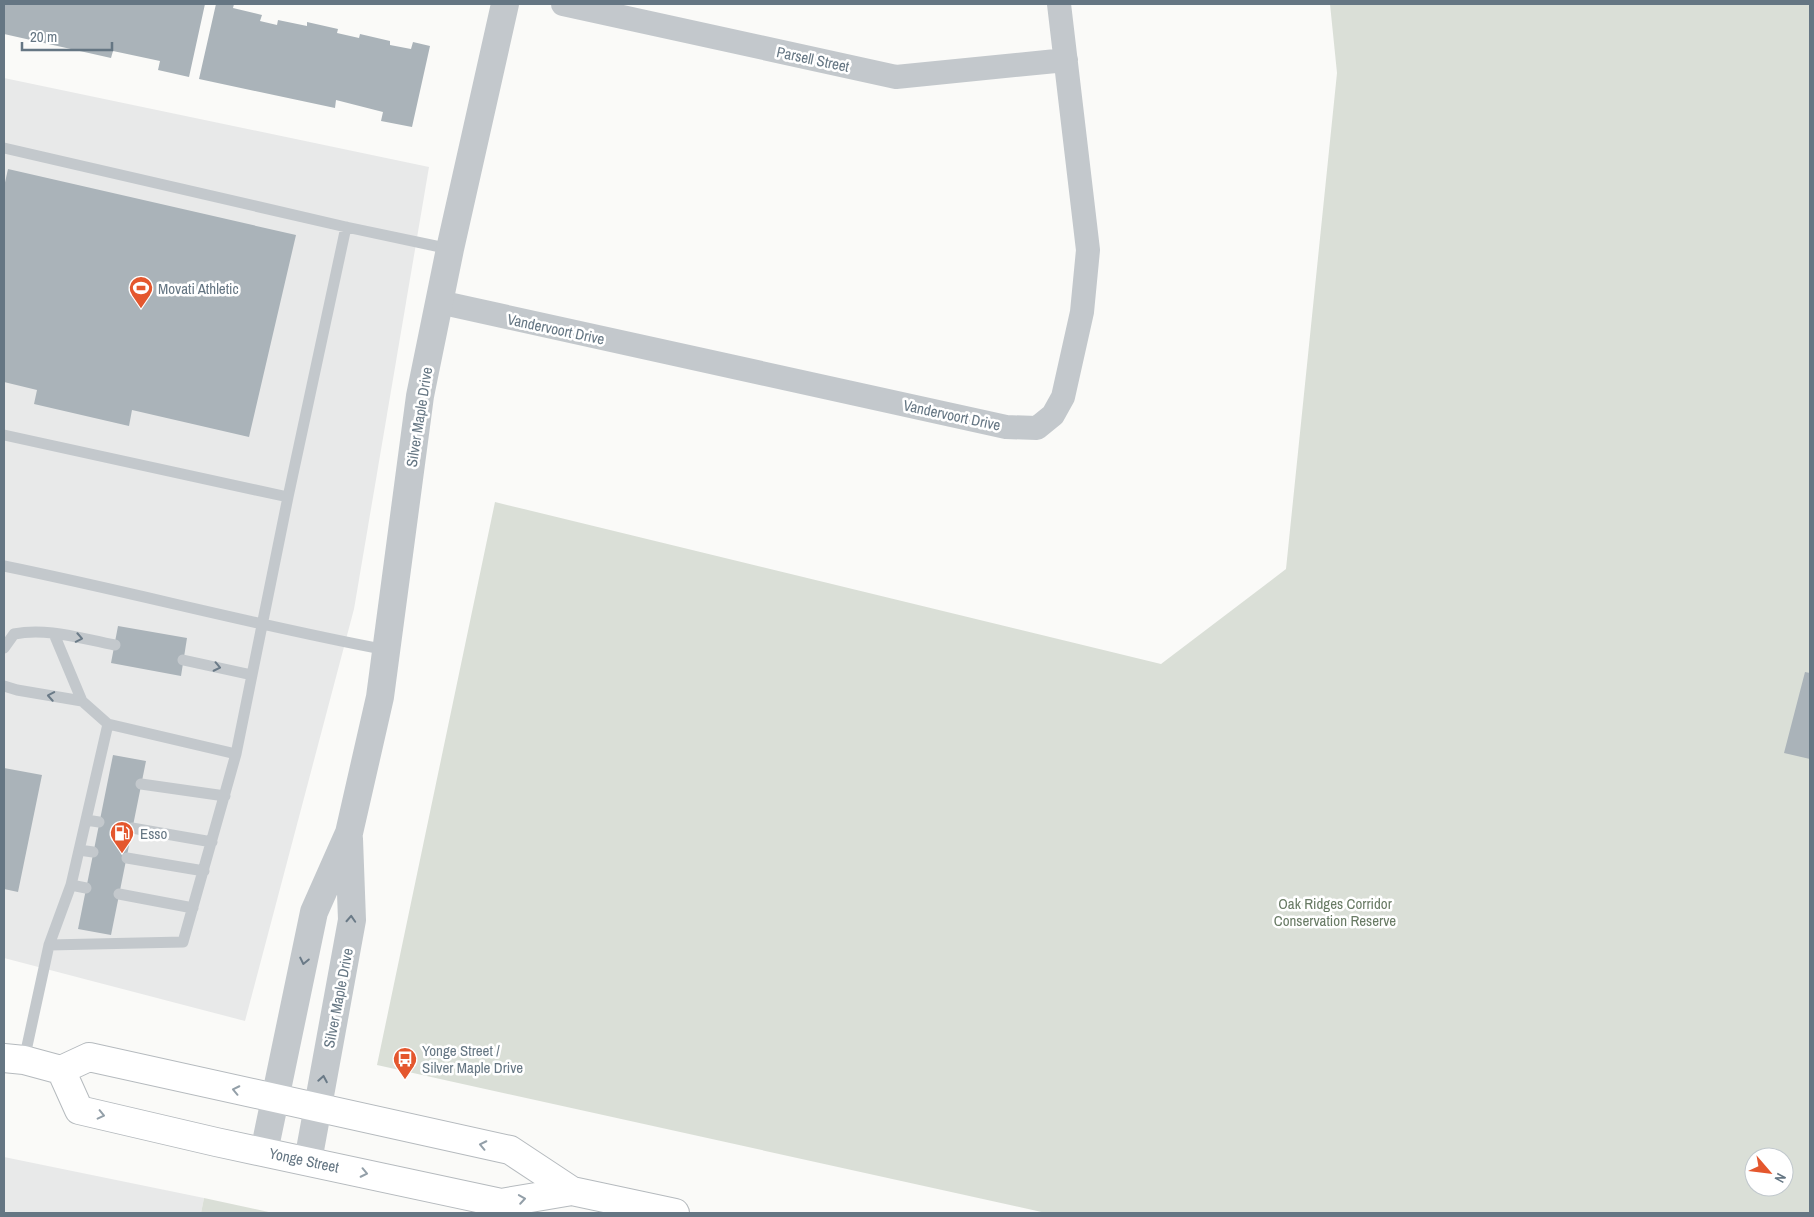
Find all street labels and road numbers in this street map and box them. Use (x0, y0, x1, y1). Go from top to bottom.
street label: Parsell Street (775, 41, 852, 77)
street label: Vandervoort Drive (505, 308, 607, 350)
street label: Silver Maple Drive (401, 365, 437, 469)
street label: Vandervoort Drive (901, 394, 1003, 436)
street label: Silver Maple Drive (318, 946, 358, 1050)
street label: Yonge Street (267, 1142, 341, 1178)

